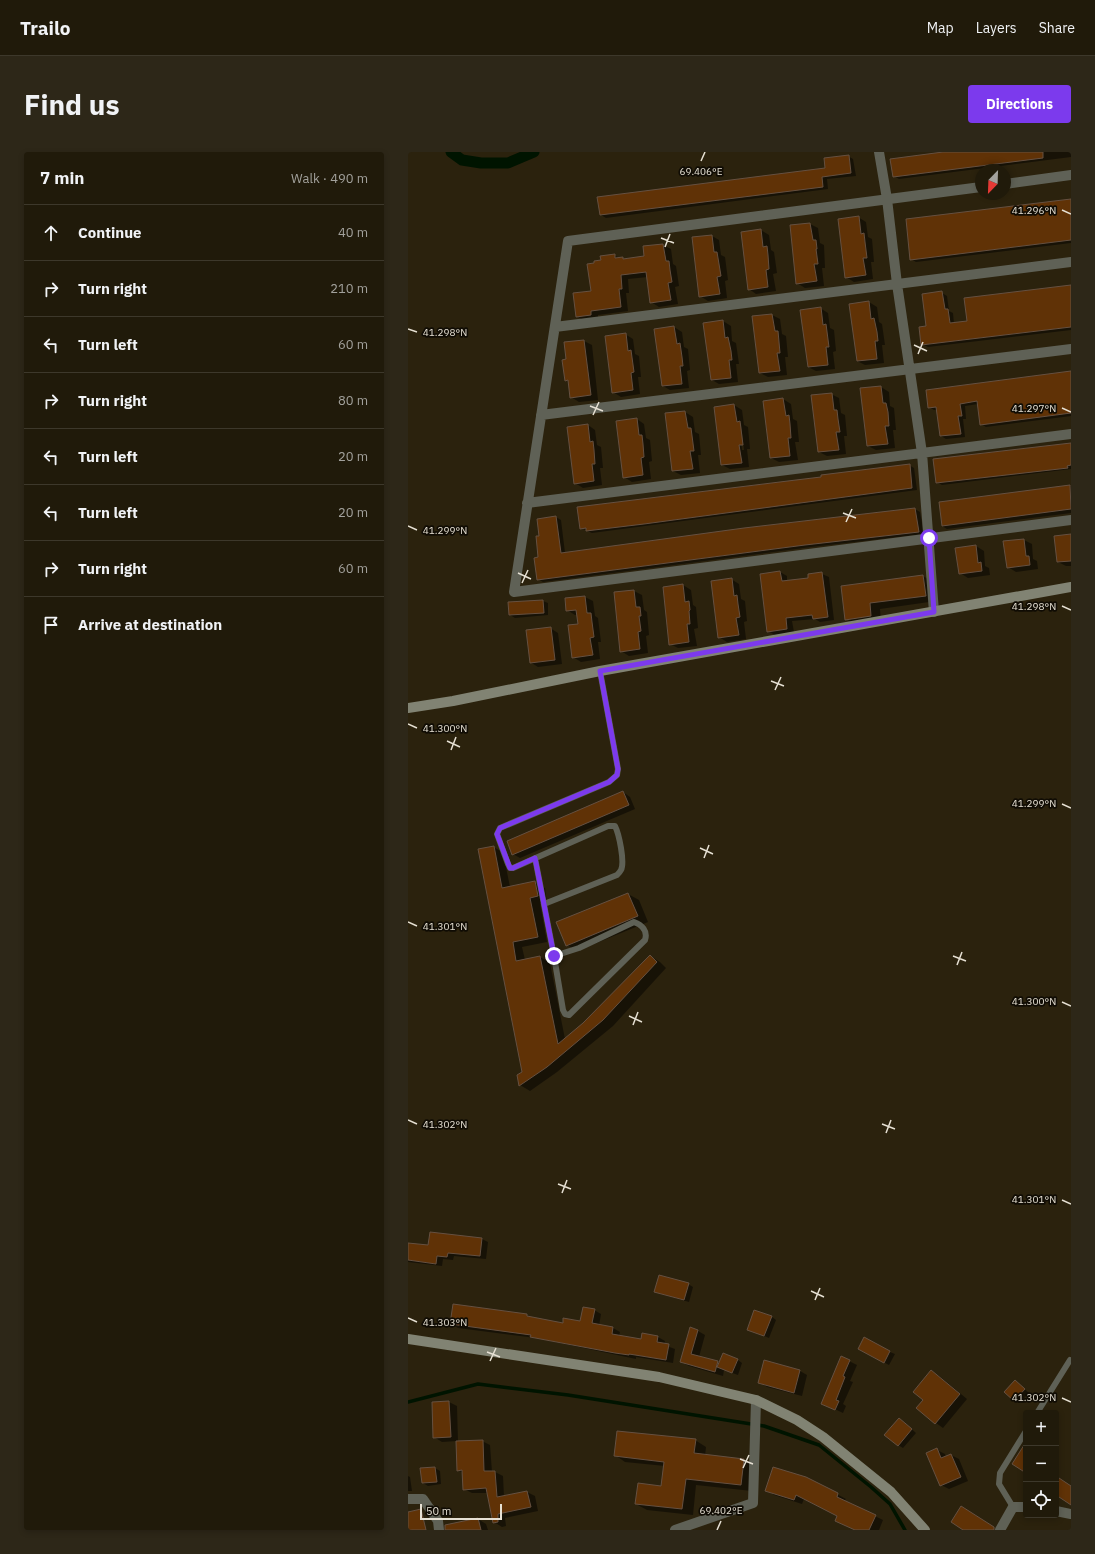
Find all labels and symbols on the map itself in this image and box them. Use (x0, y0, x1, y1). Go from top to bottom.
north arrow (975, 164, 1011, 200)
text: 69.406°E (679, 165, 723, 178)
text: 41.296°N (1012, 204, 1056, 217)
text: 41.298°N (423, 326, 467, 339)
text: 41.297°N (1012, 402, 1056, 415)
text: 41.299°N (423, 524, 467, 537)
route start (920, 529, 938, 547)
text: 41.298°N (1012, 600, 1056, 613)
text: 41.300°N (423, 722, 467, 735)
text: 41.299°N (1012, 797, 1056, 810)
text: 41.301°N (423, 920, 467, 933)
route end (545, 947, 563, 965)
text: 41.300°N (1012, 995, 1056, 1008)
text: 41.302°N (423, 1118, 467, 1131)
text: 41.301°N (1012, 1193, 1056, 1206)
text: 41.303°N (423, 1316, 467, 1329)
text: 41.302°N (1012, 1391, 1056, 1404)
scale bar (420, 1502, 502, 1521)
text: 69.402°E (699, 1504, 743, 1517)

